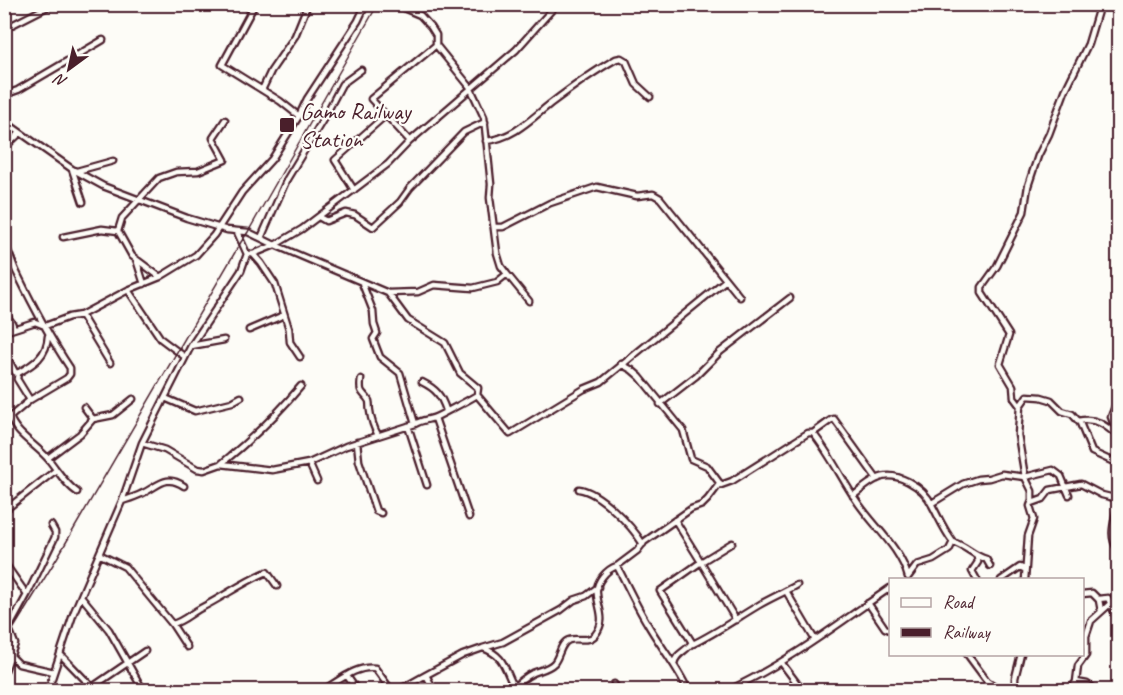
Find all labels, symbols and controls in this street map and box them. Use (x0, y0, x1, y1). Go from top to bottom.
north arrow (39, 39, 99, 99)
text: N (49, 68, 71, 92)
place label: Gamo Railway Station (300, 96, 412, 154)
marker: Gamo Railway Station (278, 116, 296, 134)
legend (889, 578, 1084, 656)
text: Road (943, 591, 976, 613)
text: Railway (943, 621, 991, 643)

